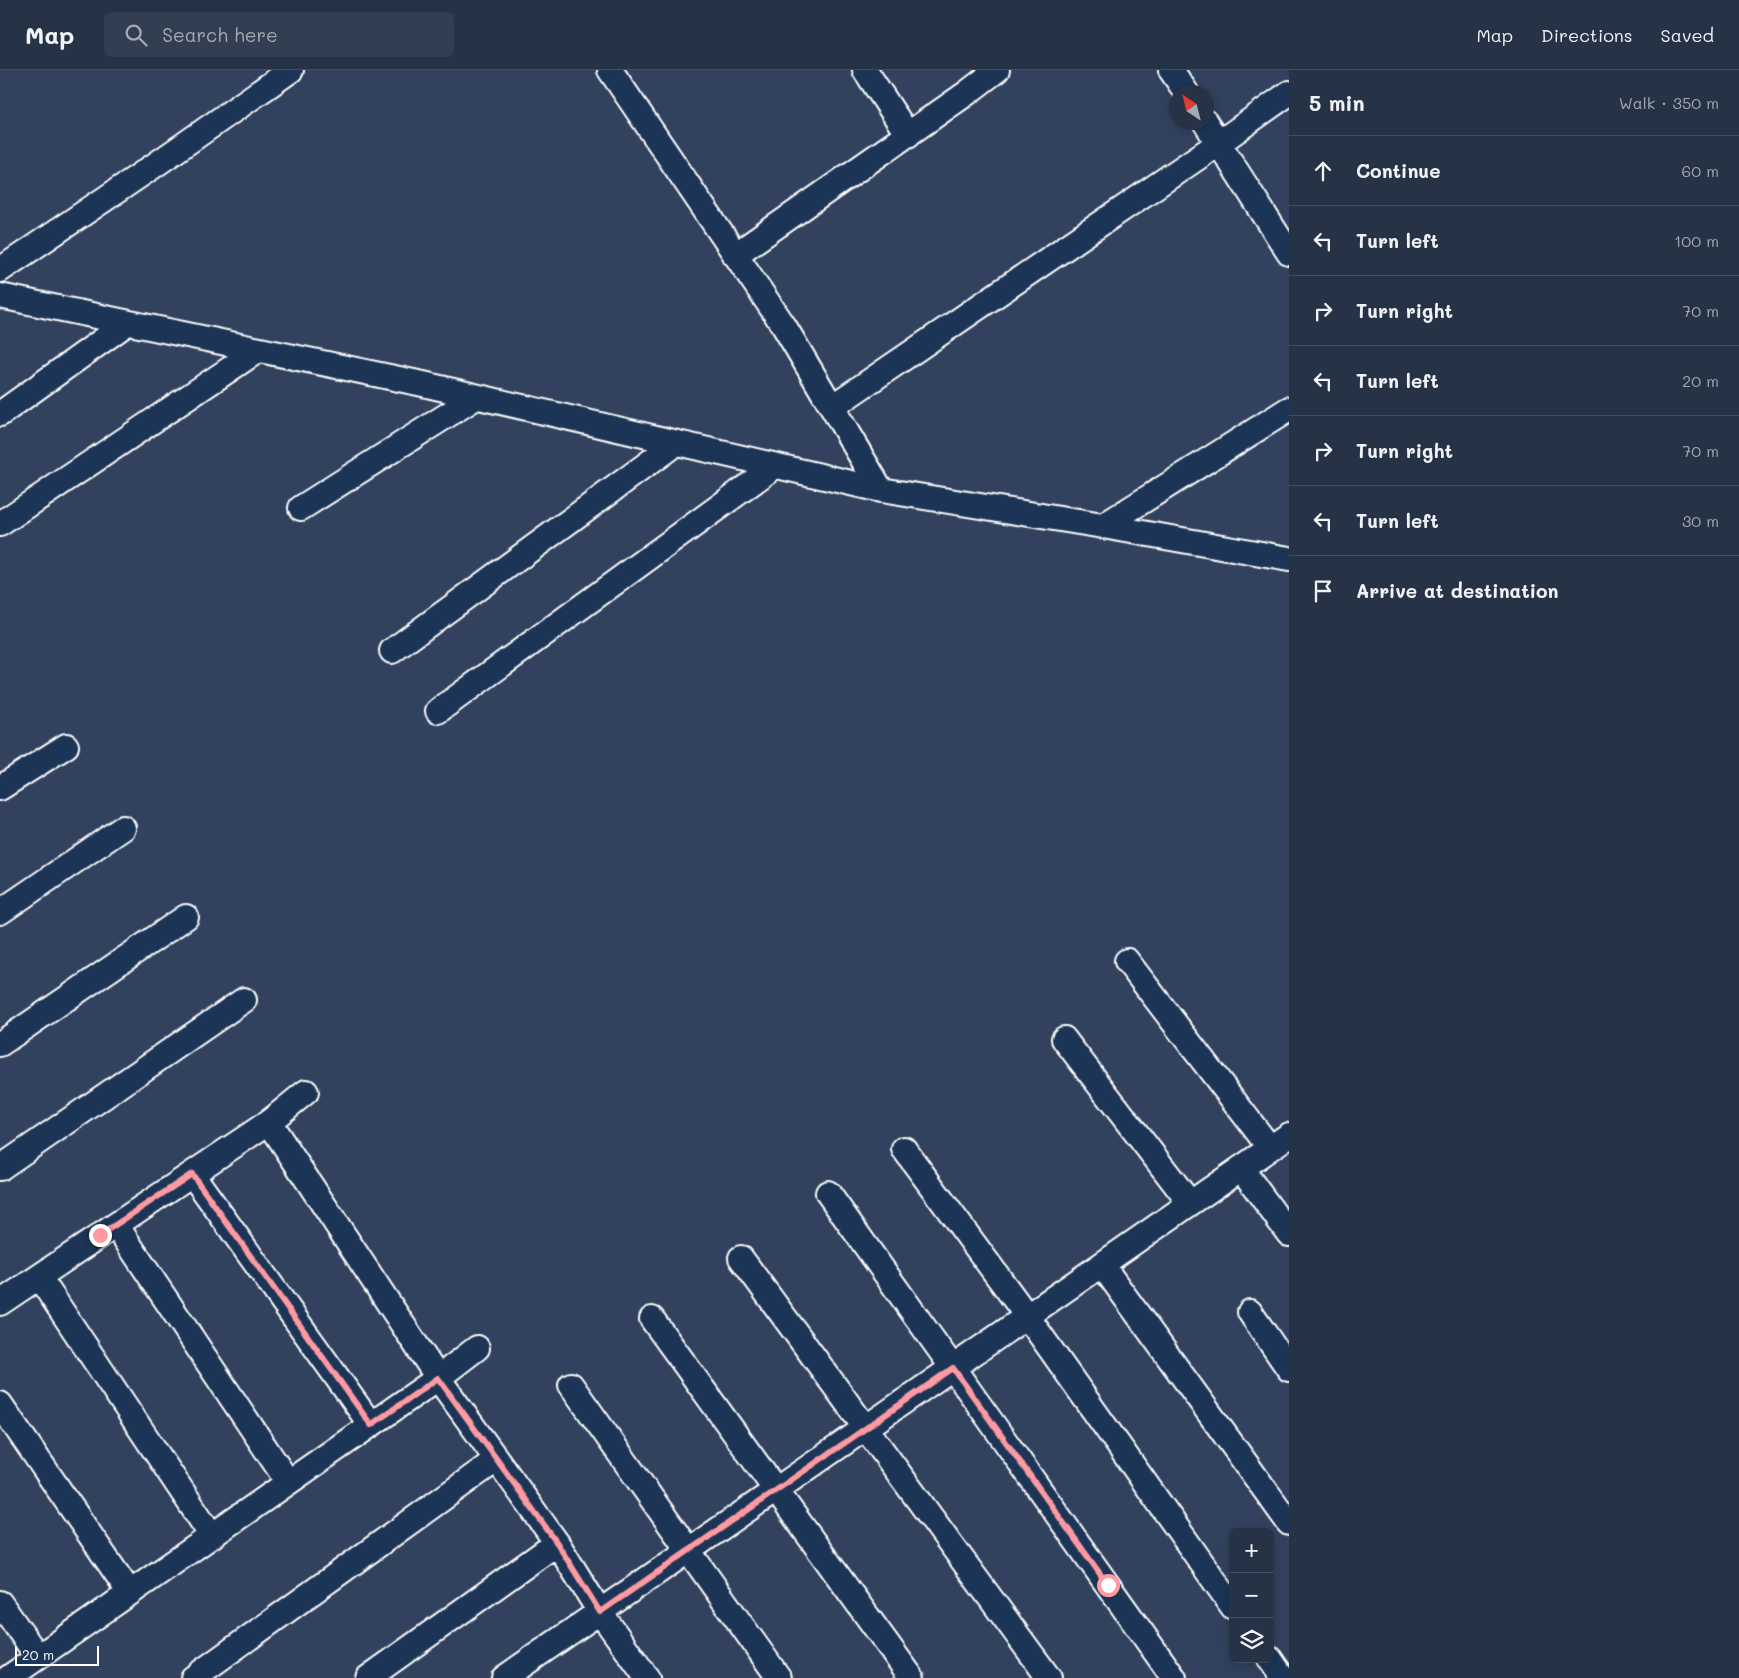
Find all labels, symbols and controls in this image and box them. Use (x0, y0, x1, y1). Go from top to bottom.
search box (104, 12, 454, 57)
text: Map (25, 19, 74, 50)
icon: search (122, 21, 150, 49)
text: Search here (162, 22, 278, 47)
text: Map (1476, 23, 1513, 47)
text: Directions (1541, 23, 1633, 47)
text: Saved (1661, 23, 1714, 47)
north arrow (1169, 85, 1214, 130)
text: 5 min (1309, 89, 1365, 116)
text: Walk · 350 m (1619, 92, 1719, 113)
icon: ahead (1309, 157, 1337, 185)
text: Continue (1356, 158, 1441, 183)
text: 60 m (1682, 160, 1719, 181)
icon: left (1309, 227, 1337, 255)
text: Turn left (1356, 228, 1439, 253)
text: 100 m (1674, 230, 1719, 251)
icon: right (1309, 297, 1337, 325)
text: Turn right (1356, 298, 1453, 323)
text: 70 m (1682, 300, 1719, 321)
icon: left (1309, 367, 1337, 395)
text: Turn left (1356, 368, 1439, 393)
text: 20 m (1682, 370, 1719, 391)
icon: right (1309, 437, 1337, 465)
text: Turn right (1356, 438, 1453, 463)
text: 70 m (1682, 440, 1719, 461)
icon: left (1309, 507, 1337, 535)
text: Turn left (1356, 508, 1439, 533)
text: 30 m (1682, 510, 1719, 531)
icon: arrive (1309, 577, 1337, 605)
text: Arrive at destination (1356, 578, 1559, 603)
route end (89, 1224, 112, 1247)
map controls (1229, 1528, 1274, 1663)
button: + (1229, 1528, 1274, 1573)
button: − (1229, 1573, 1274, 1618)
route start (1097, 1574, 1120, 1597)
button: layers (1229, 1618, 1274, 1663)
scale bar (15, 1643, 99, 1666)
text: 20 m (22, 1645, 54, 1664)

